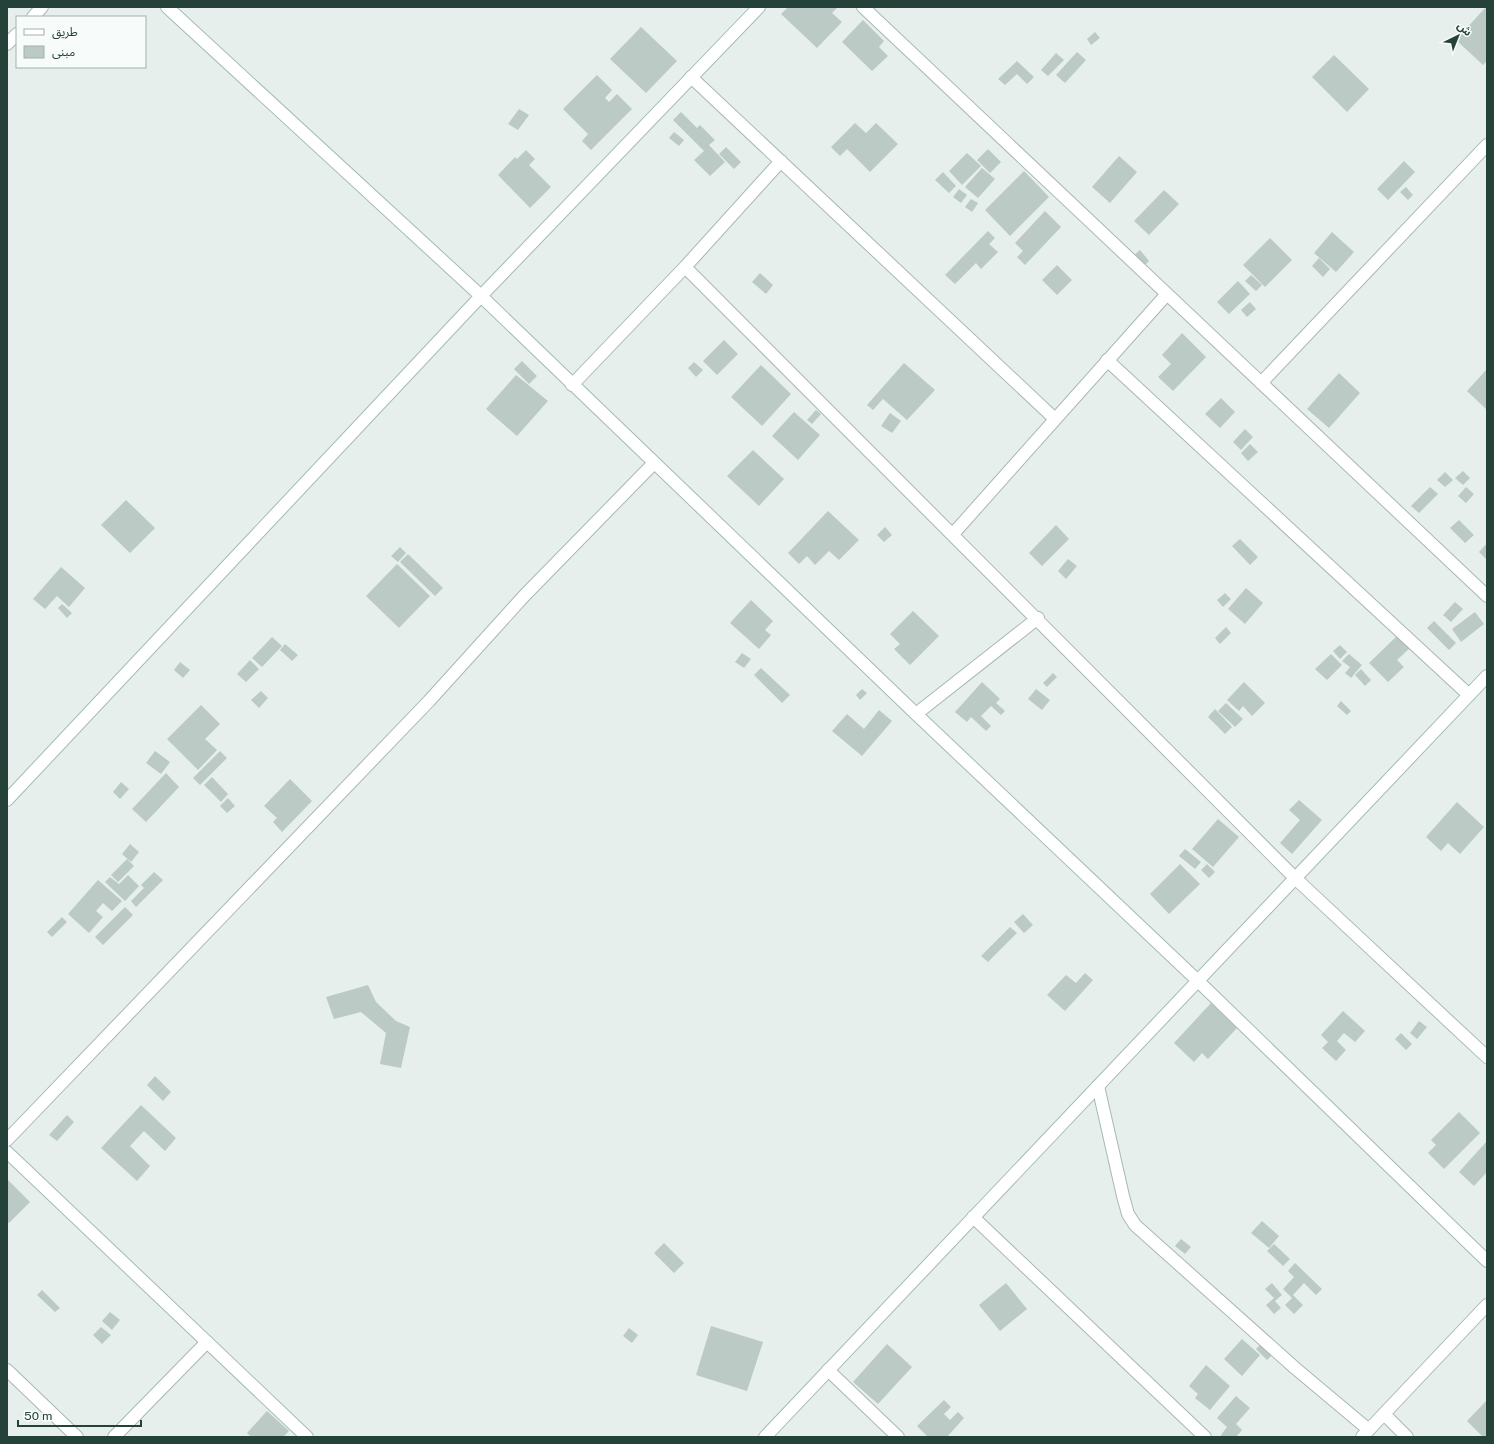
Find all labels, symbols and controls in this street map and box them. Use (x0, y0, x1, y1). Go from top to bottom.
legend (16, 16, 146, 68)
north arrow (1438, 16, 1478, 56)
text: ش (1455, 19, 1474, 39)
text: طريق (52, 25, 78, 40)
text: مبنى (52, 45, 75, 59)
scale bar (18, 1402, 141, 1428)
text: 50 m (24, 1409, 52, 1423)

